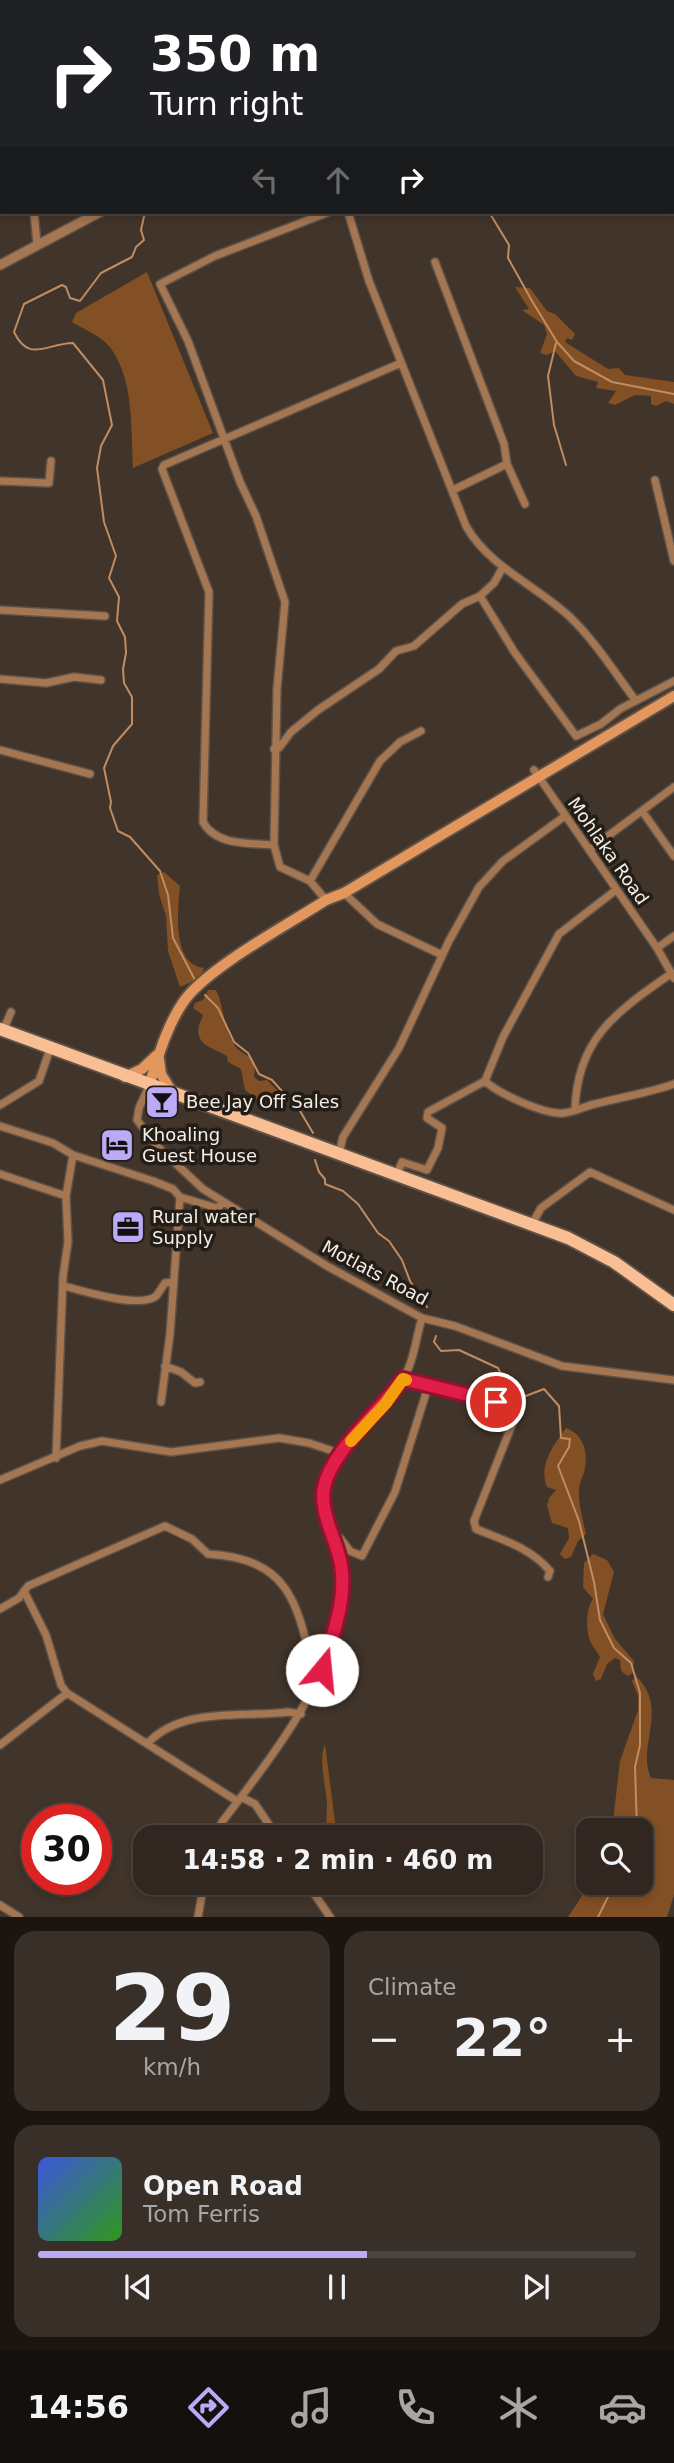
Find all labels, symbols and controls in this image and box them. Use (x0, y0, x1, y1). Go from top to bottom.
text: 350 m (150, 26, 320, 83)
icon: right (35, 28, 126, 119)
text: Turn right (150, 85, 303, 123)
icon: left (246, 161, 284, 199)
icon: ahead (319, 161, 357, 199)
icon: right (392, 161, 430, 199)
street label: Mohlaka Road (564, 793, 653, 908)
bar icon: Bee Jay Off Sales (143, 1083, 181, 1121)
place label: Bee Jay Off Sales (186, 1091, 339, 1112)
place label: Khoaling Guest House (142, 1124, 257, 1166)
hotel icon: Khoaling Guest House (98, 1126, 136, 1164)
place label: Rural water Supply (152, 1206, 256, 1248)
office icon: Rural water Supply (109, 1208, 147, 1246)
street label: Motlats Road (319, 1236, 432, 1309)
pin (466, 1372, 526, 1432)
icon: arrive (477, 1383, 515, 1421)
position arrow (285, 1633, 359, 1707)
speed limit sign: 30 (21, 1804, 112, 1895)
map controls (576, 1818, 653, 1895)
button: search (576, 1818, 653, 1895)
text: 14:58 · 2 min · 460 m (183, 1845, 493, 1875)
text: 29 (109, 1956, 235, 2061)
text: Climate (368, 1974, 457, 2000)
text: 22° (453, 2008, 551, 2068)
text: − (368, 2017, 400, 2061)
text: + (604, 2017, 636, 2061)
text: km/h (143, 2054, 201, 2080)
text: Open Road (143, 2171, 303, 2201)
text: Tom Ferris (143, 2201, 260, 2227)
icon: previous (119, 2268, 157, 2306)
icon: pause (318, 2268, 356, 2306)
icon: next (517, 2268, 555, 2306)
icon: directions (184, 2383, 233, 2432)
icon: music (287, 2383, 336, 2432)
icon: phone (391, 2383, 440, 2432)
icon: climate (494, 2383, 543, 2432)
icon: car (598, 2383, 647, 2432)
text: 14:56 (27, 2388, 129, 2426)

